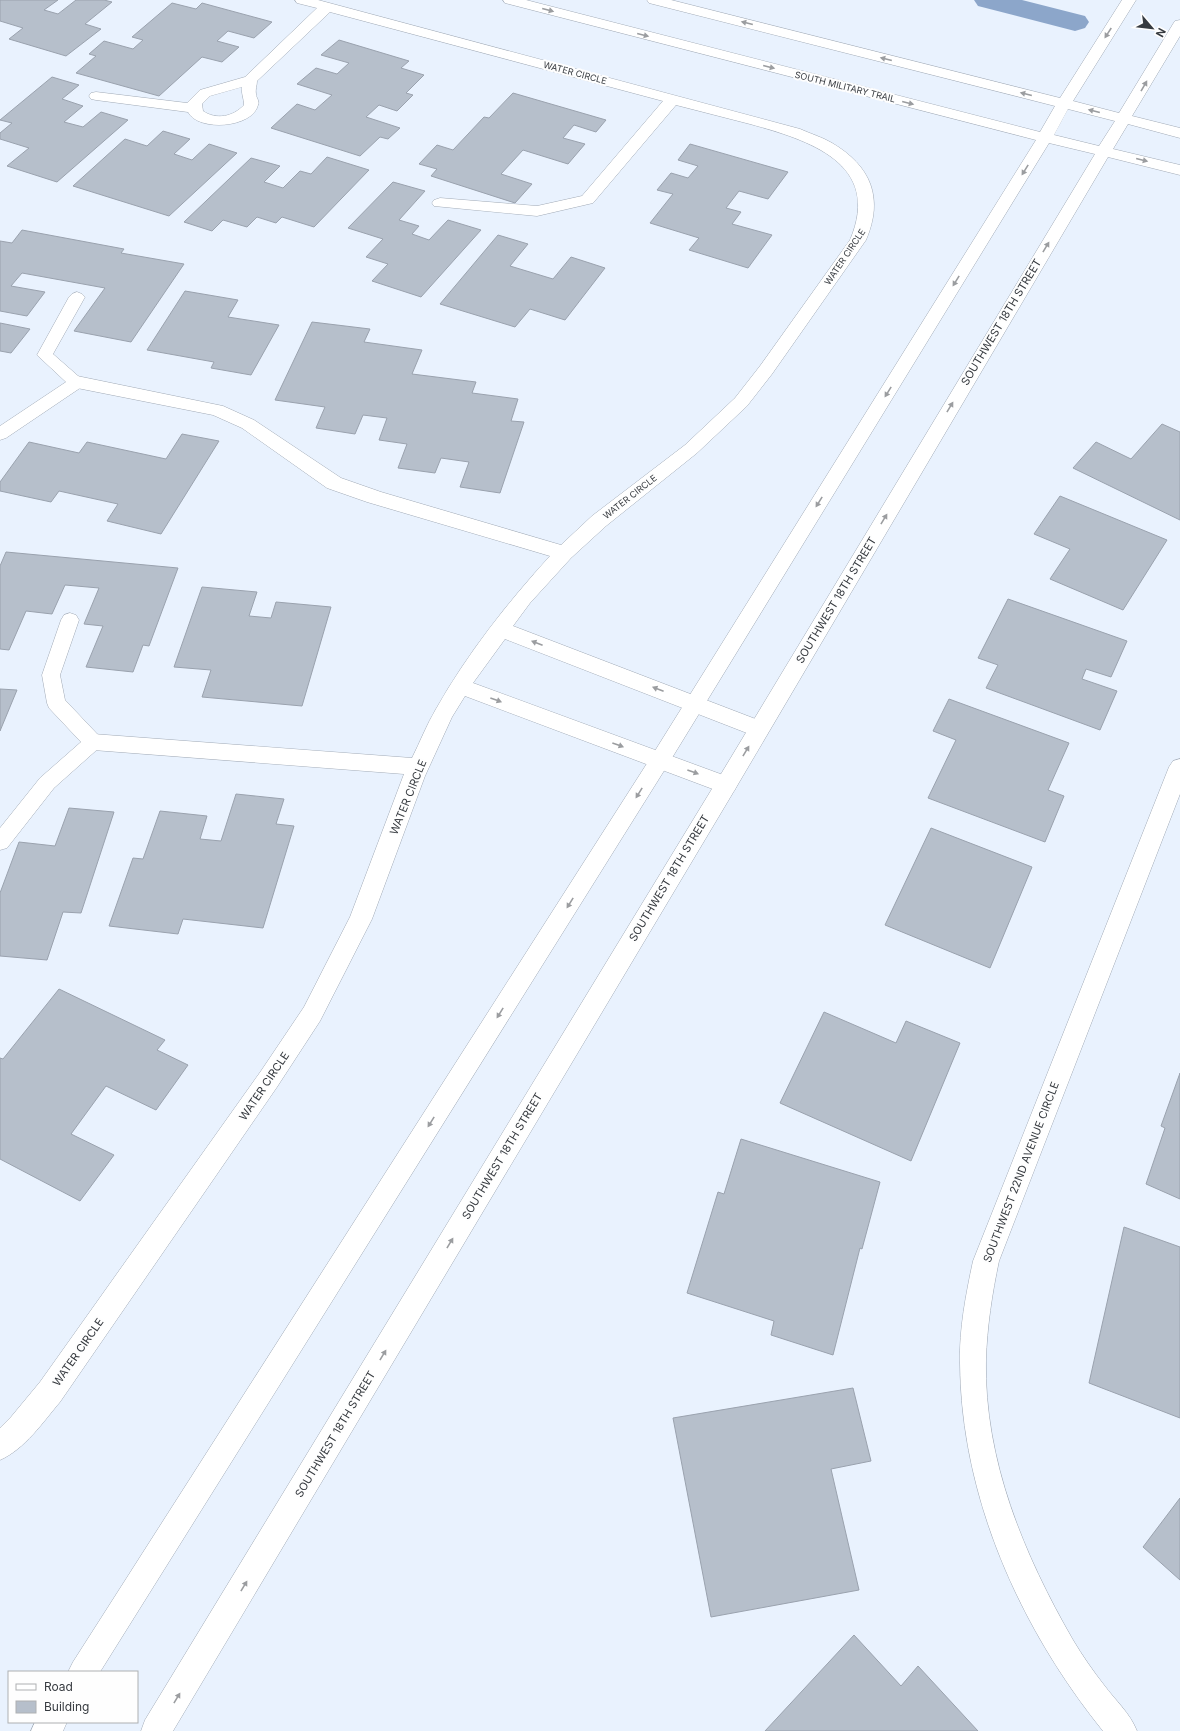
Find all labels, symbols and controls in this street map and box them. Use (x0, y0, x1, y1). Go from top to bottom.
one-way arrow (542, 7, 554, 13)
north arrow (1132, 8, 1172, 48)
one-way arrow (741, 20, 753, 26)
text: N (1153, 26, 1169, 40)
one-way arrow (1104, 27, 1111, 39)
one-way arrow (637, 32, 649, 38)
one-way arrow (880, 56, 892, 62)
street label: WATER CIRCLE (542, 59, 608, 86)
one-way arrow (763, 64, 775, 70)
street label: SOUTH MILITARY TRAIL (794, 69, 897, 104)
one-way arrow (1140, 80, 1147, 92)
one-way arrow (1020, 91, 1032, 97)
one-way arrow (902, 100, 914, 106)
one-way arrow (1088, 108, 1100, 114)
one-way arrow (1136, 157, 1148, 163)
one-way arrow (1021, 165, 1028, 176)
street label: WATER CIRCLE (822, 227, 867, 287)
one-way arrow (1042, 241, 1049, 253)
street label: SOUTHWEST 18TH STREET (958, 256, 1044, 388)
one-way arrow (953, 275, 960, 287)
one-way arrow (884, 386, 891, 398)
one-way arrow (947, 401, 954, 413)
street label: WATER CIRCLE (601, 472, 659, 521)
one-way arrow (816, 496, 823, 508)
one-way arrow (880, 514, 888, 524)
street label: SOUTHWEST 18TH STREET (793, 534, 879, 666)
one-way arrow (530, 640, 542, 646)
one-way arrow (652, 686, 664, 692)
one-way arrow (491, 697, 503, 703)
one-way arrow (613, 742, 625, 748)
one-way arrow (742, 745, 749, 757)
street label: WATER CIRCLE (387, 757, 429, 837)
one-way arrow (688, 770, 700, 776)
one-way arrow (636, 787, 643, 799)
street label: SOUTHWEST 18TH STREET (626, 812, 712, 944)
one-way arrow (566, 898, 574, 908)
one-way arrow (497, 1007, 504, 1019)
street label: WATER CIRCLE (236, 1049, 292, 1123)
street label: SOUTHWEST 22ND AVENUE CIRCLE (980, 1080, 1062, 1264)
street label: SOUTHWEST 18TH STREET (459, 1090, 545, 1222)
one-way arrow (427, 1117, 435, 1128)
one-way arrow (446, 1237, 453, 1249)
street label: WATER CIRCLE (49, 1315, 107, 1389)
one-way arrow (379, 1349, 386, 1361)
street label: SOUTHWEST 18TH STREET (292, 1368, 378, 1500)
one-way arrow (240, 1580, 247, 1592)
legend (8, 1671, 138, 1723)
text: Road (44, 1679, 73, 1694)
one-way arrow (173, 1692, 180, 1704)
text: Building (44, 1699, 89, 1714)

